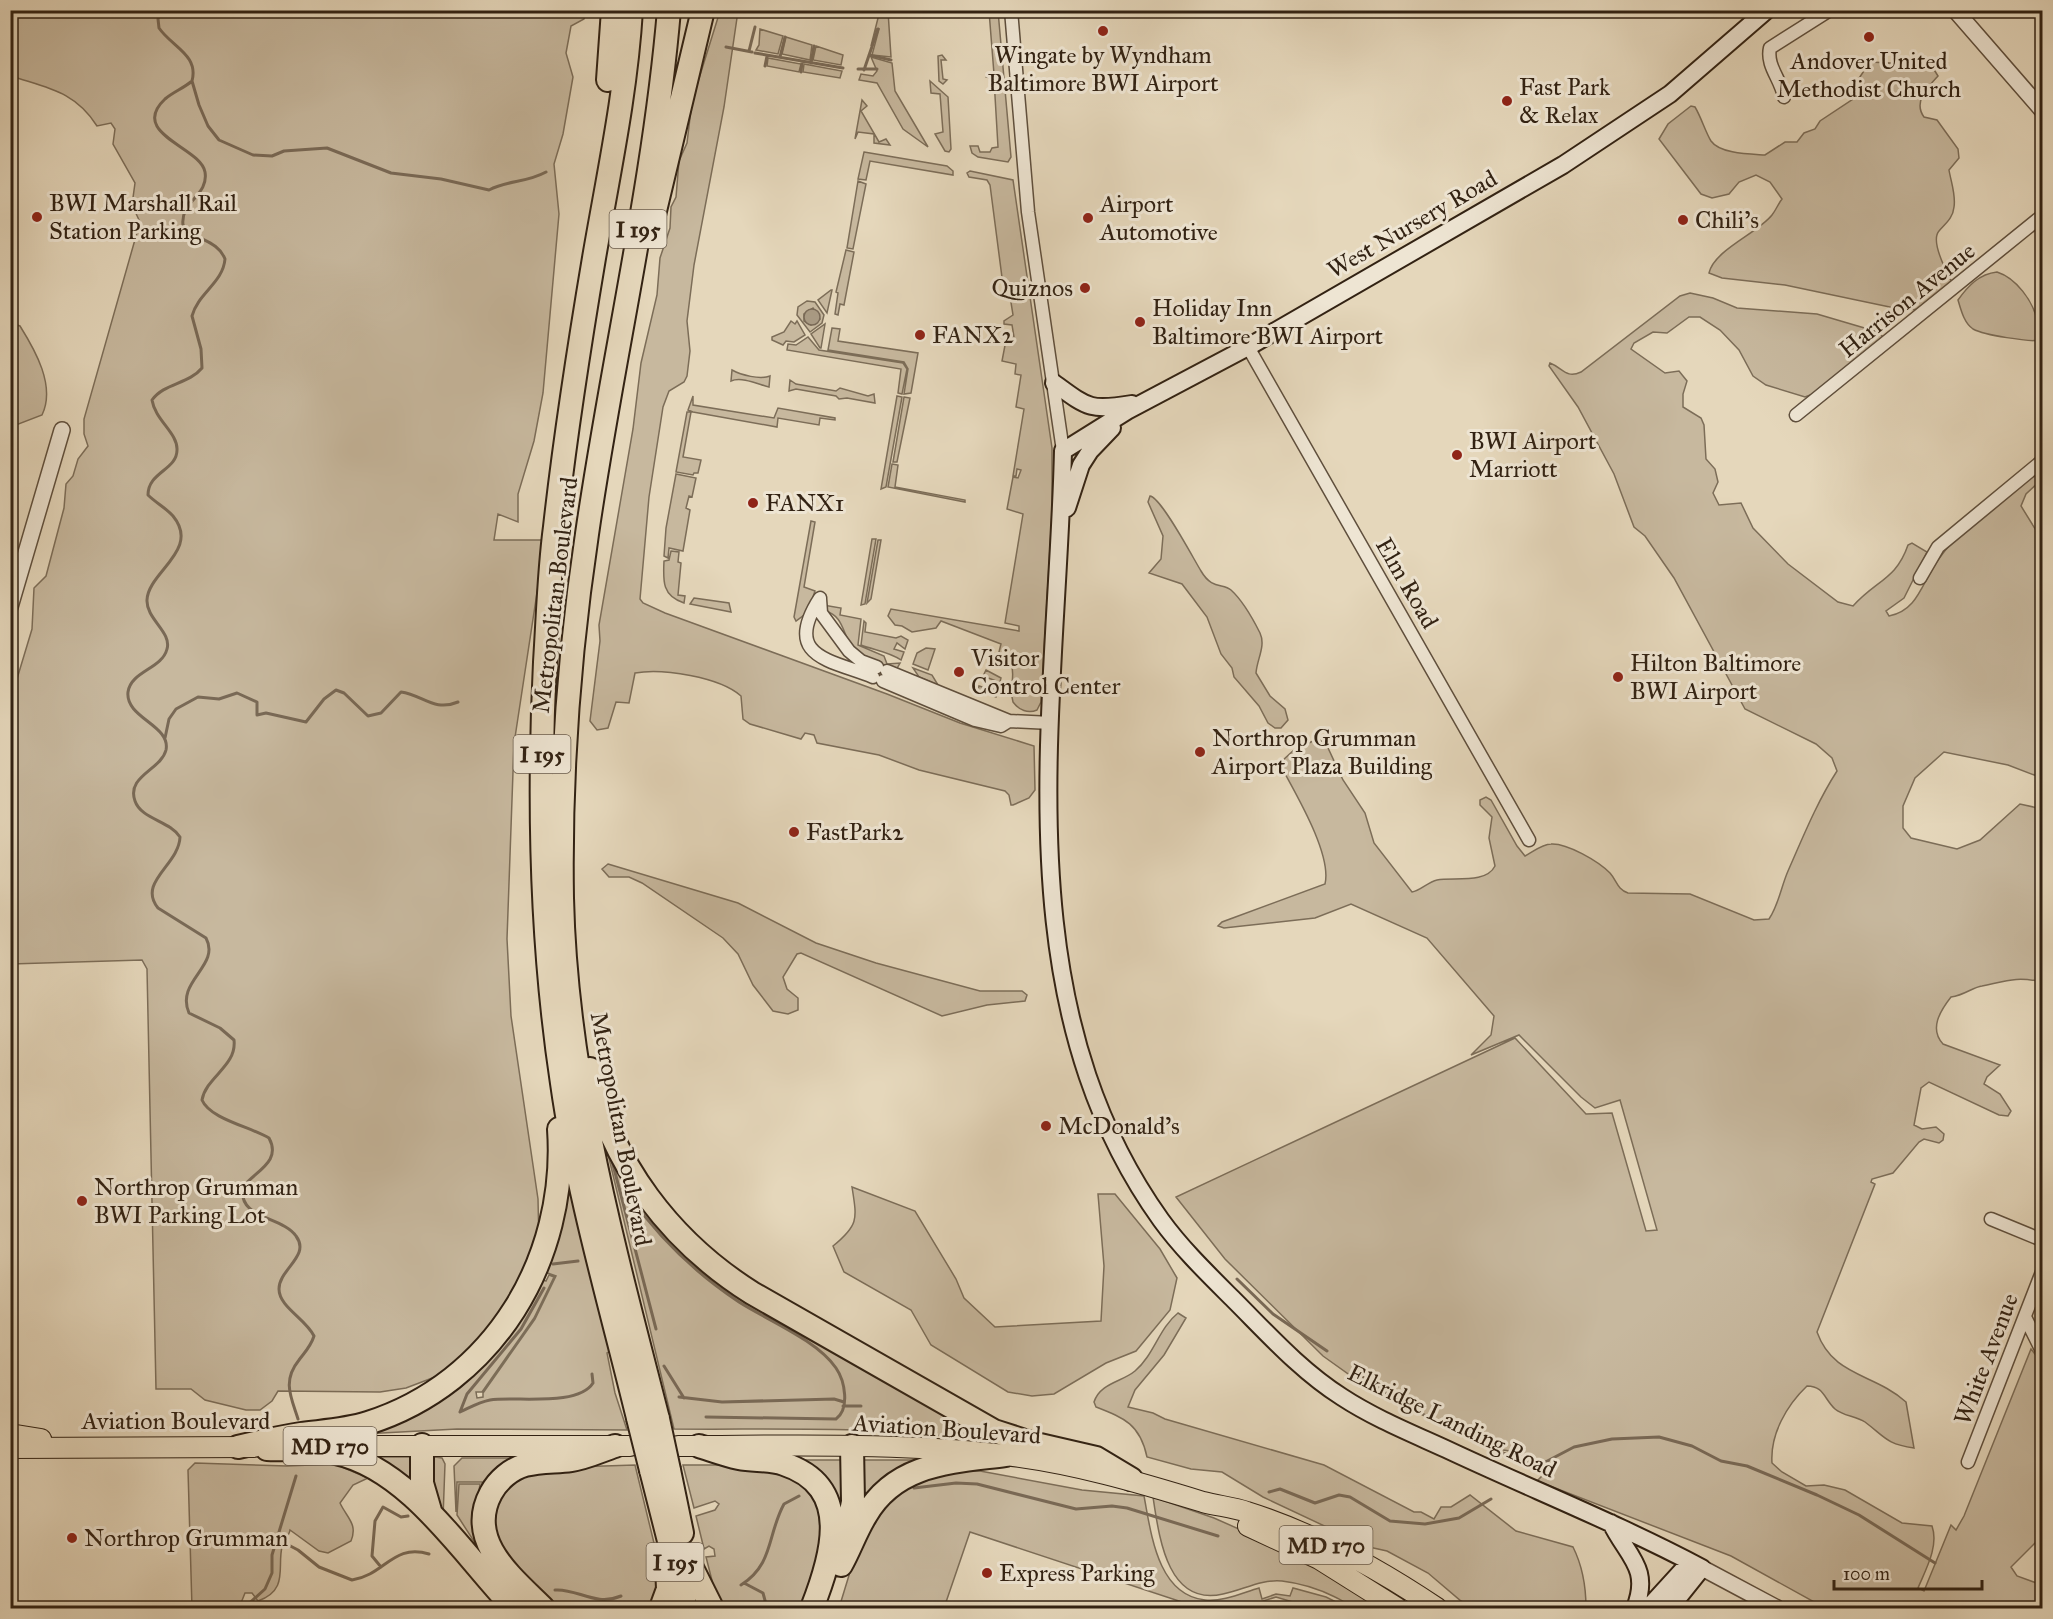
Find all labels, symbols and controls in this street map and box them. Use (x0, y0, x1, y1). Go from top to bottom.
marker: Wingate by Wyndham Baltimore BWI Airport (1096, 24, 1110, 38)
marker: Andover United Methodist Church (1862, 30, 1876, 44)
place label: Wingate by Wyndham Baltimore BWI Airport (988, 40, 1219, 98)
place label: Andover United Methodist Church (1777, 46, 1961, 104)
place label: Fast Park & Relax (1519, 72, 1611, 130)
marker: Fast Park & Relax (1500, 94, 1514, 108)
street label: West Nursery Road (1322, 163, 1502, 285)
place label: BWI Marshall Rail Station Parking (49, 188, 238, 246)
place label: Airport Automotive (1099, 189, 1218, 247)
place label: Chili's (1695, 205, 1759, 235)
marker: BWI Marshall Rail Station Parking (30, 210, 44, 224)
road number: I 195 (610, 210, 666, 248)
marker: Airport Automotive (1081, 211, 1095, 225)
marker: Chili's (1676, 213, 1690, 227)
street label: Harrison Avenue (1833, 236, 1981, 364)
place label: Quiznos (992, 273, 1073, 303)
marker: Quiznos (1078, 281, 1092, 295)
place label: Holiday Inn Baltimore BWI Airport (1152, 293, 1383, 351)
marker: Holiday Inn Baltimore BWI Airport (1133, 315, 1147, 329)
place label: FANX2 (932, 320, 1014, 350)
marker: FANX2 (913, 328, 927, 342)
place label: BWI Airport Marriott (1469, 426, 1597, 484)
marker: BWI Airport Marriott (1450, 448, 1464, 462)
street label: Metropolitan Boulevard (526, 475, 584, 715)
place label: FANX1 (765, 488, 844, 518)
marker: FANX1 (746, 496, 760, 510)
street label: Elm Road (1369, 532, 1445, 634)
place label: Visitor Control Center (970, 643, 1120, 701)
place label: Hilton Baltimore BWI Airport (1630, 648, 1801, 706)
marker: Visitor Control Center (952, 665, 966, 679)
marker: Hilton Baltimore BWI Airport (1611, 670, 1625, 684)
place label: Northrop Grumman Airport Plaza Building (1211, 723, 1433, 781)
road number: I 195 (514, 735, 570, 773)
marker: Northrop Grumman Airport Plaza Building (1193, 745, 1207, 759)
place label: FastPark2 (806, 817, 904, 847)
marker: FastPark2 (787, 825, 801, 839)
street label: Metropolitan Boulevard (584, 1009, 658, 1249)
place label: McDonald's (1058, 1111, 1180, 1141)
marker: McDonald's (1039, 1119, 1053, 1133)
place label: Northrop Grumman BWI Parking Lot (94, 1172, 298, 1230)
marker: Northrop Grumman BWI Parking Lot (75, 1194, 89, 1208)
street label: White Avenue (1947, 1289, 2025, 1429)
street label: Elkridge Landing Road (1343, 1357, 1561, 1485)
street label: Aviation Boulevard (81, 1406, 270, 1436)
street label: Aviation Boulevard (851, 1407, 1042, 1451)
road number: MD 170 (284, 1427, 376, 1465)
place label: Northrop Grumman (84, 1523, 288, 1553)
road number: MD 170 (1280, 1526, 1372, 1564)
marker: Northrop Grumman (65, 1531, 79, 1545)
road number: I 195 (646, 1543, 704, 1581)
scale bar (1834, 1553, 1982, 1591)
place label: Express Parking (999, 1558, 1155, 1588)
text: 100 m (1843, 1563, 1890, 1585)
marker: Express Parking (980, 1566, 994, 1580)

